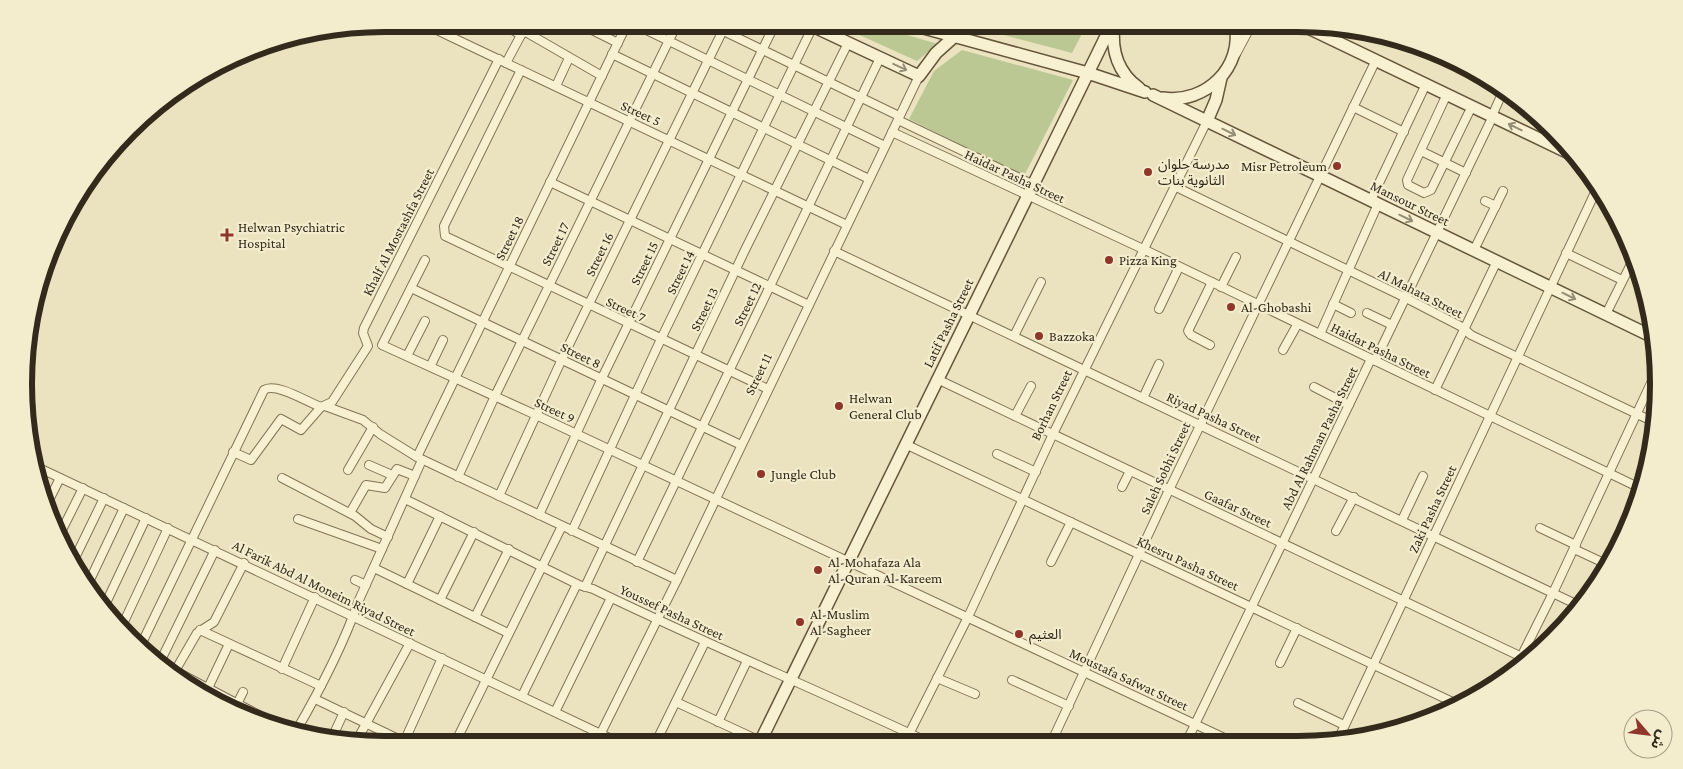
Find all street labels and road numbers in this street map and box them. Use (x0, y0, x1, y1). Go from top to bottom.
street label: Street 5 (619, 97, 663, 129)
street label: Haidar Pasha Street (962, 146, 1068, 206)
street label: Khalf Al Mostashfa Street (359, 165, 437, 298)
street label: Mansour Street (1368, 177, 1452, 229)
street label: Street 18 (491, 213, 527, 263)
street label: Street 17 (538, 219, 573, 268)
street label: Street 16 (581, 229, 617, 279)
street label: Street 15 (627, 239, 661, 287)
street label: Street 14 (662, 247, 698, 297)
street label: Al Mahata Street (1376, 265, 1466, 321)
street label: Latif Pasha Street (920, 276, 977, 370)
street label: Street 12 (730, 279, 765, 329)
street label: Street 13 (687, 284, 721, 334)
street label: Street 7 (604, 293, 649, 325)
street label: Haidar Pasha Street (1329, 319, 1434, 381)
street label: Street 8 (558, 338, 604, 372)
street label: Street 11 (741, 350, 775, 398)
street label: Abd Al Rahman Pasha Street (1277, 364, 1361, 512)
street label: Borhan Street (1027, 367, 1075, 443)
street label: Riyad Pasha Street (1164, 388, 1264, 446)
street label: Street 9 (532, 394, 578, 426)
street label: Saleh Sobhi Street (1137, 419, 1194, 517)
street label: Zaki Pasha Street (1405, 462, 1459, 555)
street label: Gaafar Street (1202, 485, 1275, 531)
street label: Khesru Pasha Street (1135, 532, 1242, 594)
street label: Al Farik Abd Al Moneim Riyad Street (230, 537, 418, 640)
street label: Youssef Pasha Street (617, 581, 727, 643)
street label: Moustafa Safwat Street (1067, 644, 1191, 714)

